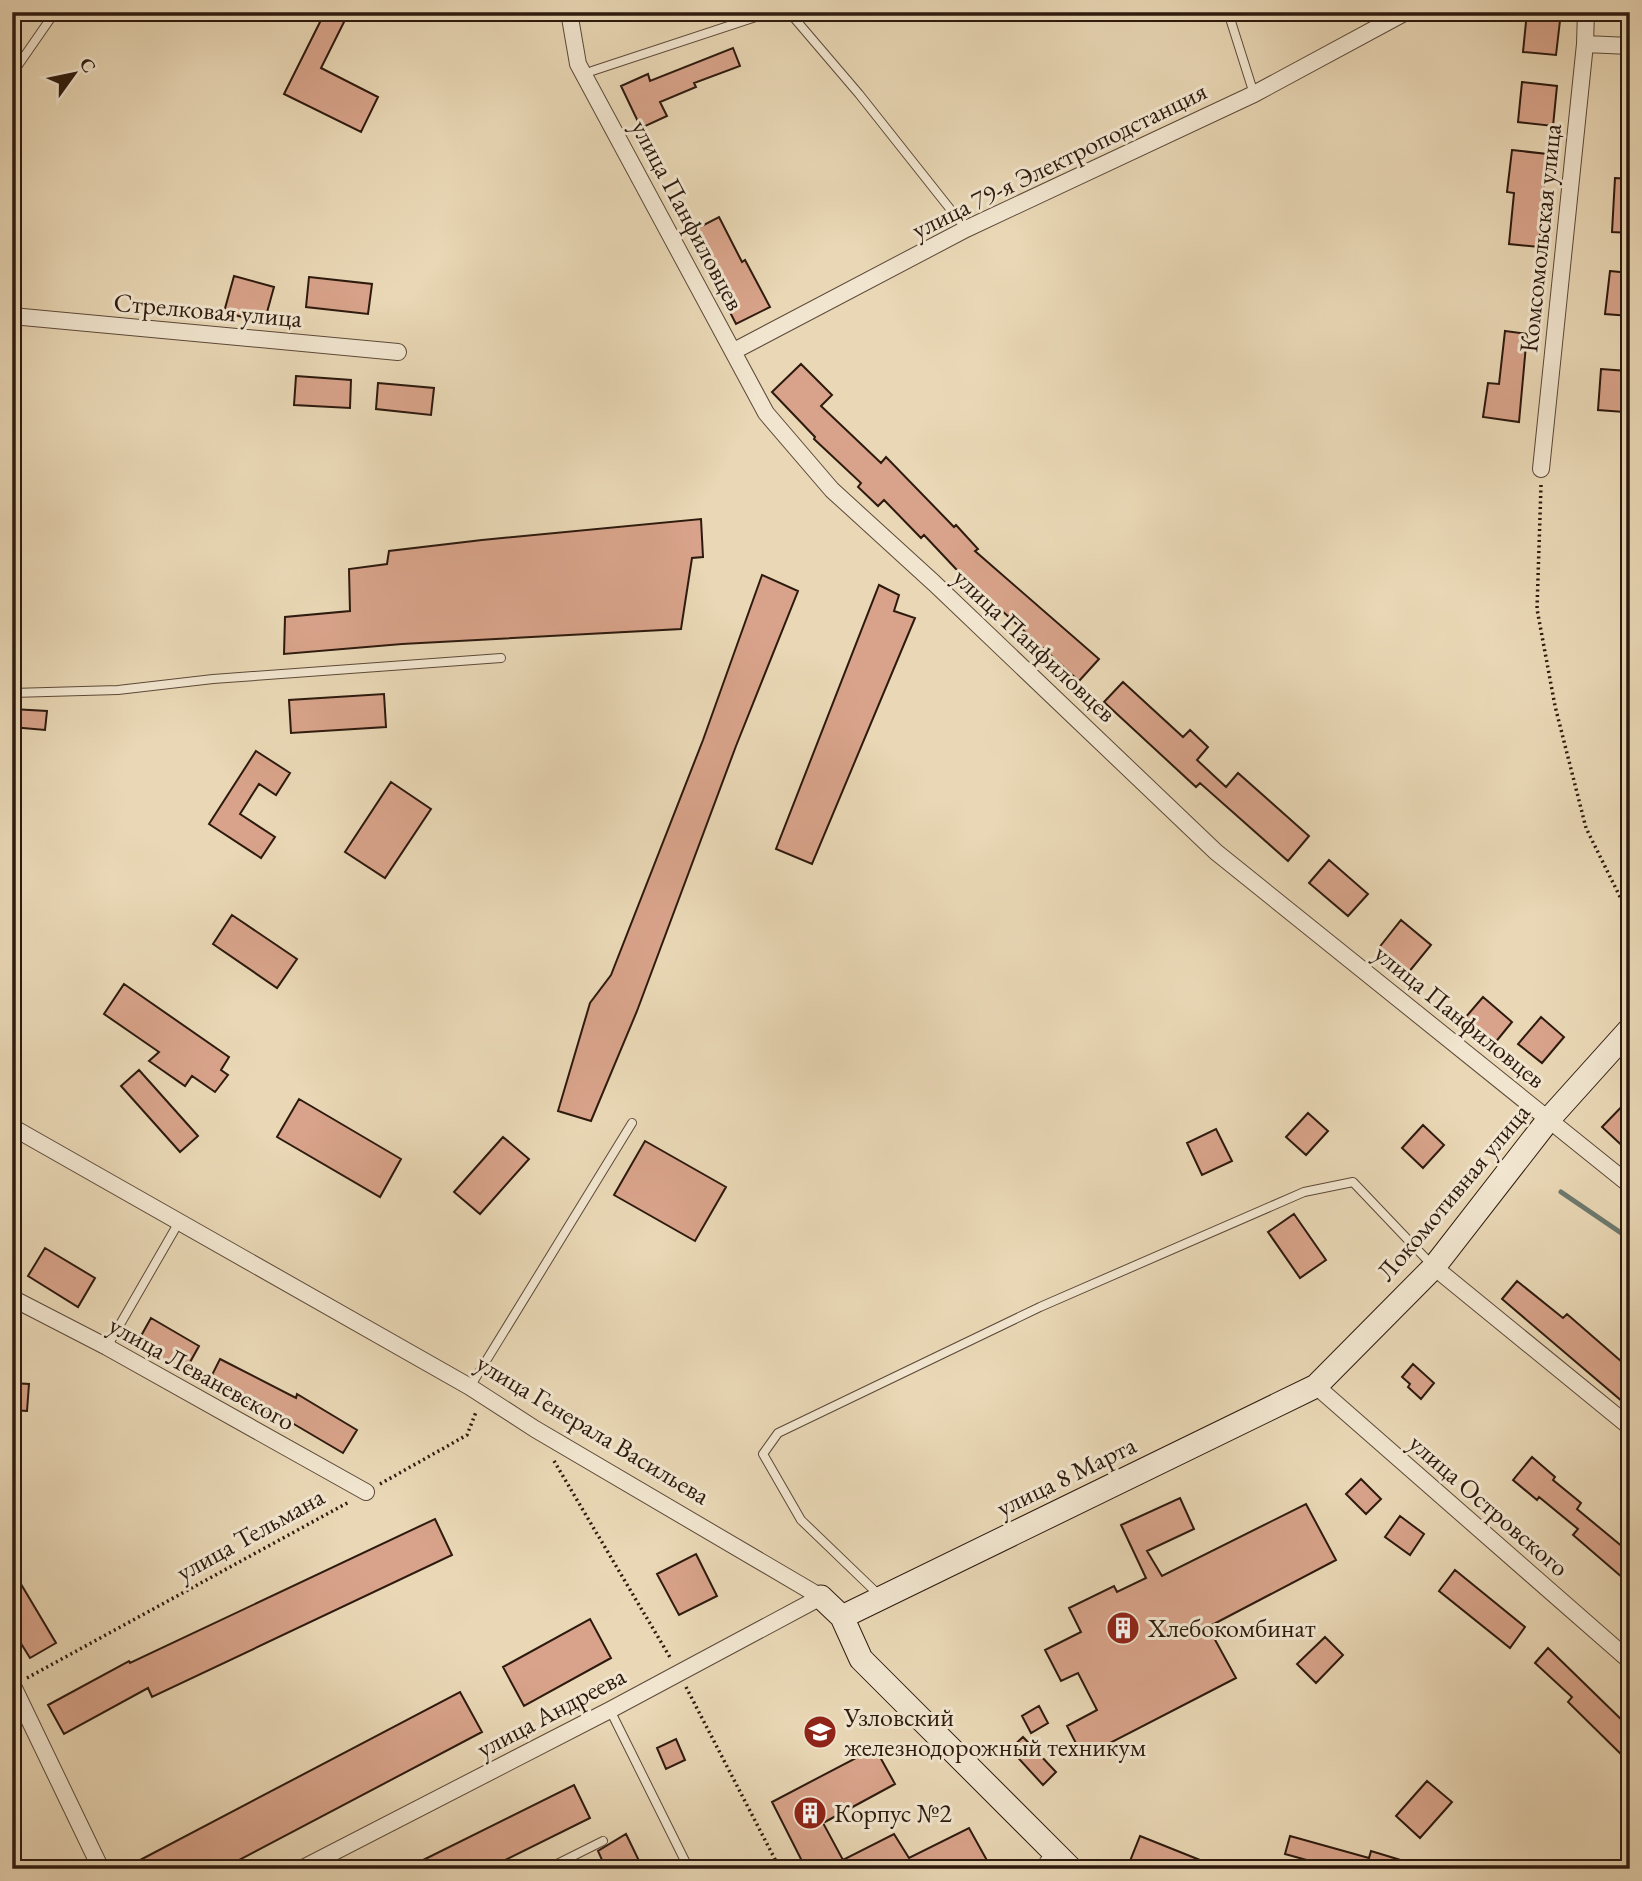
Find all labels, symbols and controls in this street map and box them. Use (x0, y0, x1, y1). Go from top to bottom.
north arrow (38, 38, 108, 108)
text: С (74, 53, 102, 77)
street label: улица 79-я Электроподстанция (906, 74, 1212, 246)
street label: улица Панфиловцев (623, 114, 753, 316)
street label: Комсомольская улица (1511, 121, 1569, 354)
street label: Стрелковая улица (112, 285, 304, 335)
street label: улица Панфиловцев (946, 561, 1124, 729)
street label: улица Панфиловцев (1367, 936, 1553, 1096)
street label: Локомотивная улица (1369, 1096, 1538, 1288)
street label: улица Леваневского (103, 1308, 301, 1438)
street label: улица Генерала Васильева (470, 1346, 716, 1512)
street label: улица Островского (1402, 1426, 1576, 1584)
street label: улица 8 Марта (991, 1427, 1142, 1524)
street label: улица Тельмана (170, 1479, 331, 1589)
building icon: Хлебокомбинат (1104, 1609, 1142, 1647)
place label: Хлебокомбинат (1147, 1611, 1316, 1645)
street label: улица Андреева (471, 1658, 632, 1766)
place label: Узловский железнодорожный техникум (843, 1700, 1146, 1764)
school or university icon: Узловский железнодорожный техникум (801, 1713, 839, 1751)
building icon: Корпус №2 (791, 1794, 829, 1832)
place label: Корпус №2 (834, 1796, 952, 1830)

